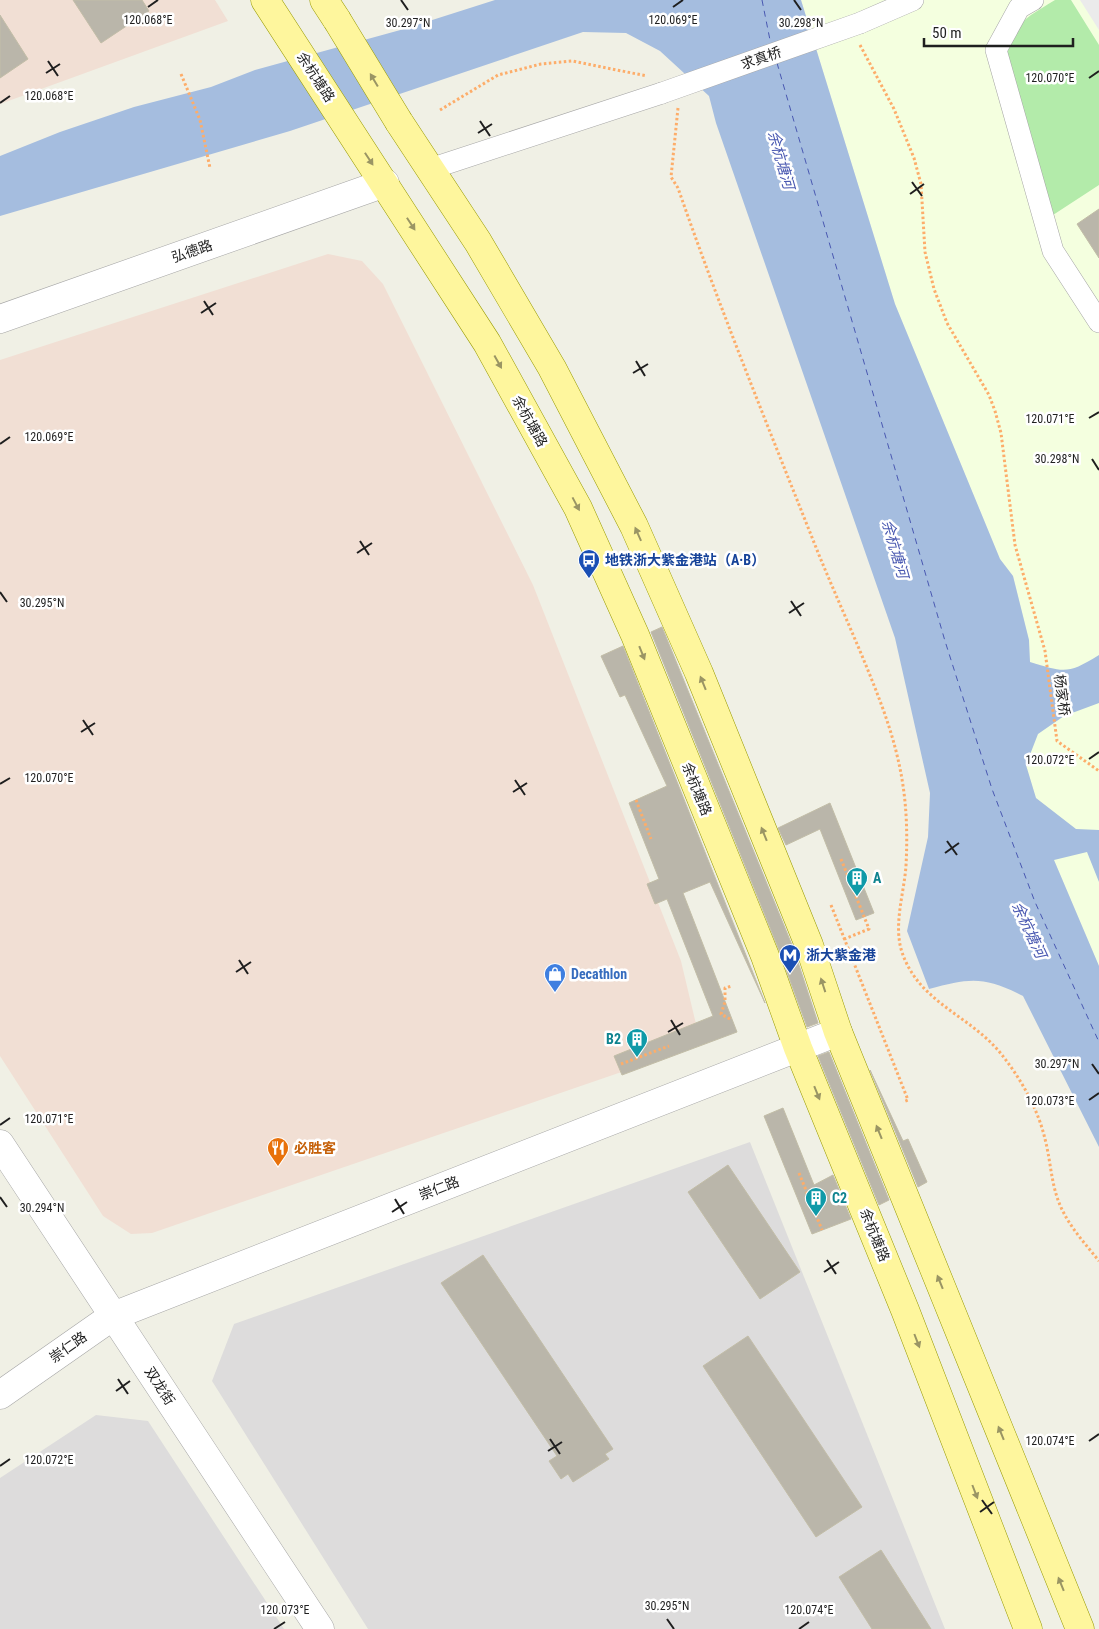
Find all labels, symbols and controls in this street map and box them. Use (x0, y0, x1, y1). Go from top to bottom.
text: 120.068°E (123, 13, 173, 27)
text: 120.069°E (648, 13, 698, 27)
scale bar (924, 15, 1073, 47)
text: 30.297°N (386, 16, 430, 30)
text: 30.298°N (779, 16, 823, 30)
text: 50 m (932, 24, 962, 42)
street label: 求真桥 (739, 44, 783, 72)
street label: 余杭塘路 (294, 49, 338, 105)
text: 120.070°E (1025, 71, 1075, 85)
one-way arrow (369, 73, 379, 86)
text: 120.068°E (24, 89, 74, 103)
water label: 余杭塘河 (764, 129, 799, 194)
one-way arrow (365, 152, 374, 166)
one-way arrow (407, 217, 416, 231)
street label: 弘德路 (170, 237, 214, 265)
one-way arrow (493, 355, 502, 368)
street label: 余杭塘路 (509, 393, 551, 449)
text: 120.071°E (1025, 412, 1075, 426)
text: 120.069°E (24, 430, 74, 444)
text: 30.298°N (1035, 452, 1079, 466)
one-way arrow (572, 497, 580, 511)
water label: 余杭塘河 (878, 518, 913, 583)
one-way arrow (634, 527, 642, 541)
bus stop icon: 地铁浙大紫金港站（A·B） (577, 548, 601, 579)
place label: 地铁浙大紫金港站（A·B） (605, 552, 765, 568)
text: 30.295°N (20, 596, 64, 610)
one-way arrow (638, 645, 646, 660)
street label: 杨家桥 (1051, 673, 1073, 717)
one-way arrow (699, 676, 707, 690)
text: 120.072°E (1025, 753, 1075, 767)
street label: 余杭塘路 (679, 760, 715, 818)
text: 120.070°E (24, 771, 74, 785)
one-way arrow (760, 827, 768, 841)
building icon: A (845, 866, 869, 897)
place label: A (873, 870, 882, 886)
water label: 余杭塘河 (1008, 899, 1051, 964)
metro station icon: 浙大紫金港 (778, 943, 802, 974)
place label: 浙大紫金港 (806, 947, 876, 963)
shop icon: Decathlon (543, 962, 567, 993)
place label: Decathlon (571, 966, 627, 982)
one-way arrow (819, 978, 826, 993)
building icon: B2 (625, 1027, 649, 1058)
place label: B2 (606, 1031, 621, 1047)
text: 30.297°N (1035, 1057, 1079, 1071)
one-way arrow (813, 1086, 821, 1100)
text: 120.073°E (1025, 1094, 1075, 1108)
text: 120.071°E (24, 1112, 74, 1126)
one-way arrow (875, 1124, 883, 1139)
restaurant icon: 必胜客 (266, 1136, 290, 1167)
place label: 必胜客 (294, 1140, 336, 1156)
street label: 崇仁路 (417, 1173, 461, 1203)
building icon: C2 (804, 1186, 828, 1217)
place label: C2 (832, 1190, 847, 1206)
text: 30.294°N (20, 1201, 64, 1215)
street label: 余杭塘路 (857, 1206, 893, 1264)
one-way arrow (936, 1275, 944, 1289)
street label: 崇仁路 (46, 1328, 90, 1366)
one-way arrow (913, 1334, 921, 1349)
street label: 双龙街 (142, 1364, 178, 1408)
one-way arrow (996, 1426, 1004, 1440)
text: 120.074°E (1025, 1434, 1075, 1448)
text: 120.072°E (24, 1453, 74, 1467)
one-way arrow (972, 1485, 980, 1500)
one-way arrow (1057, 1577, 1065, 1591)
text: 30.295°N (645, 1599, 689, 1613)
text: 120.073°E (260, 1603, 310, 1617)
text: 120.074°E (784, 1603, 834, 1617)

